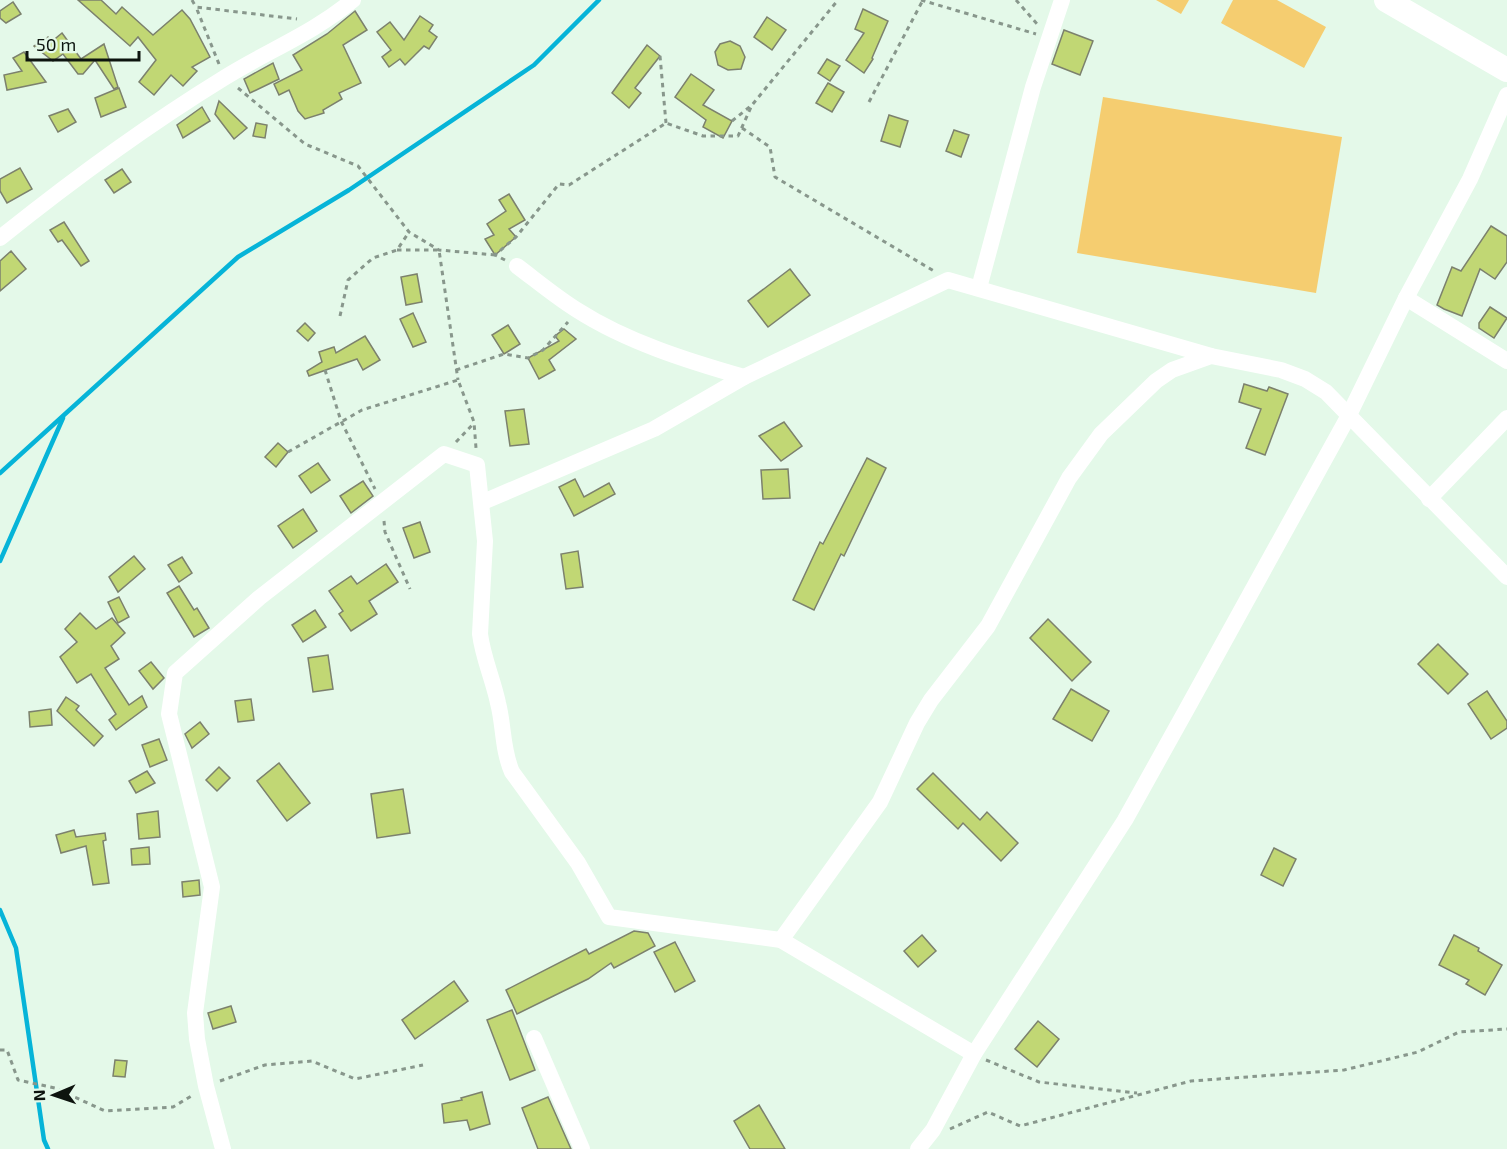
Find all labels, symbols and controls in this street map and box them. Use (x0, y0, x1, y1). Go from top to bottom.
scale bar (27, 24, 140, 62)
text: 50 m (36, 33, 76, 55)
north arrow (24, 1065, 84, 1125)
text: N (29, 1089, 48, 1102)

